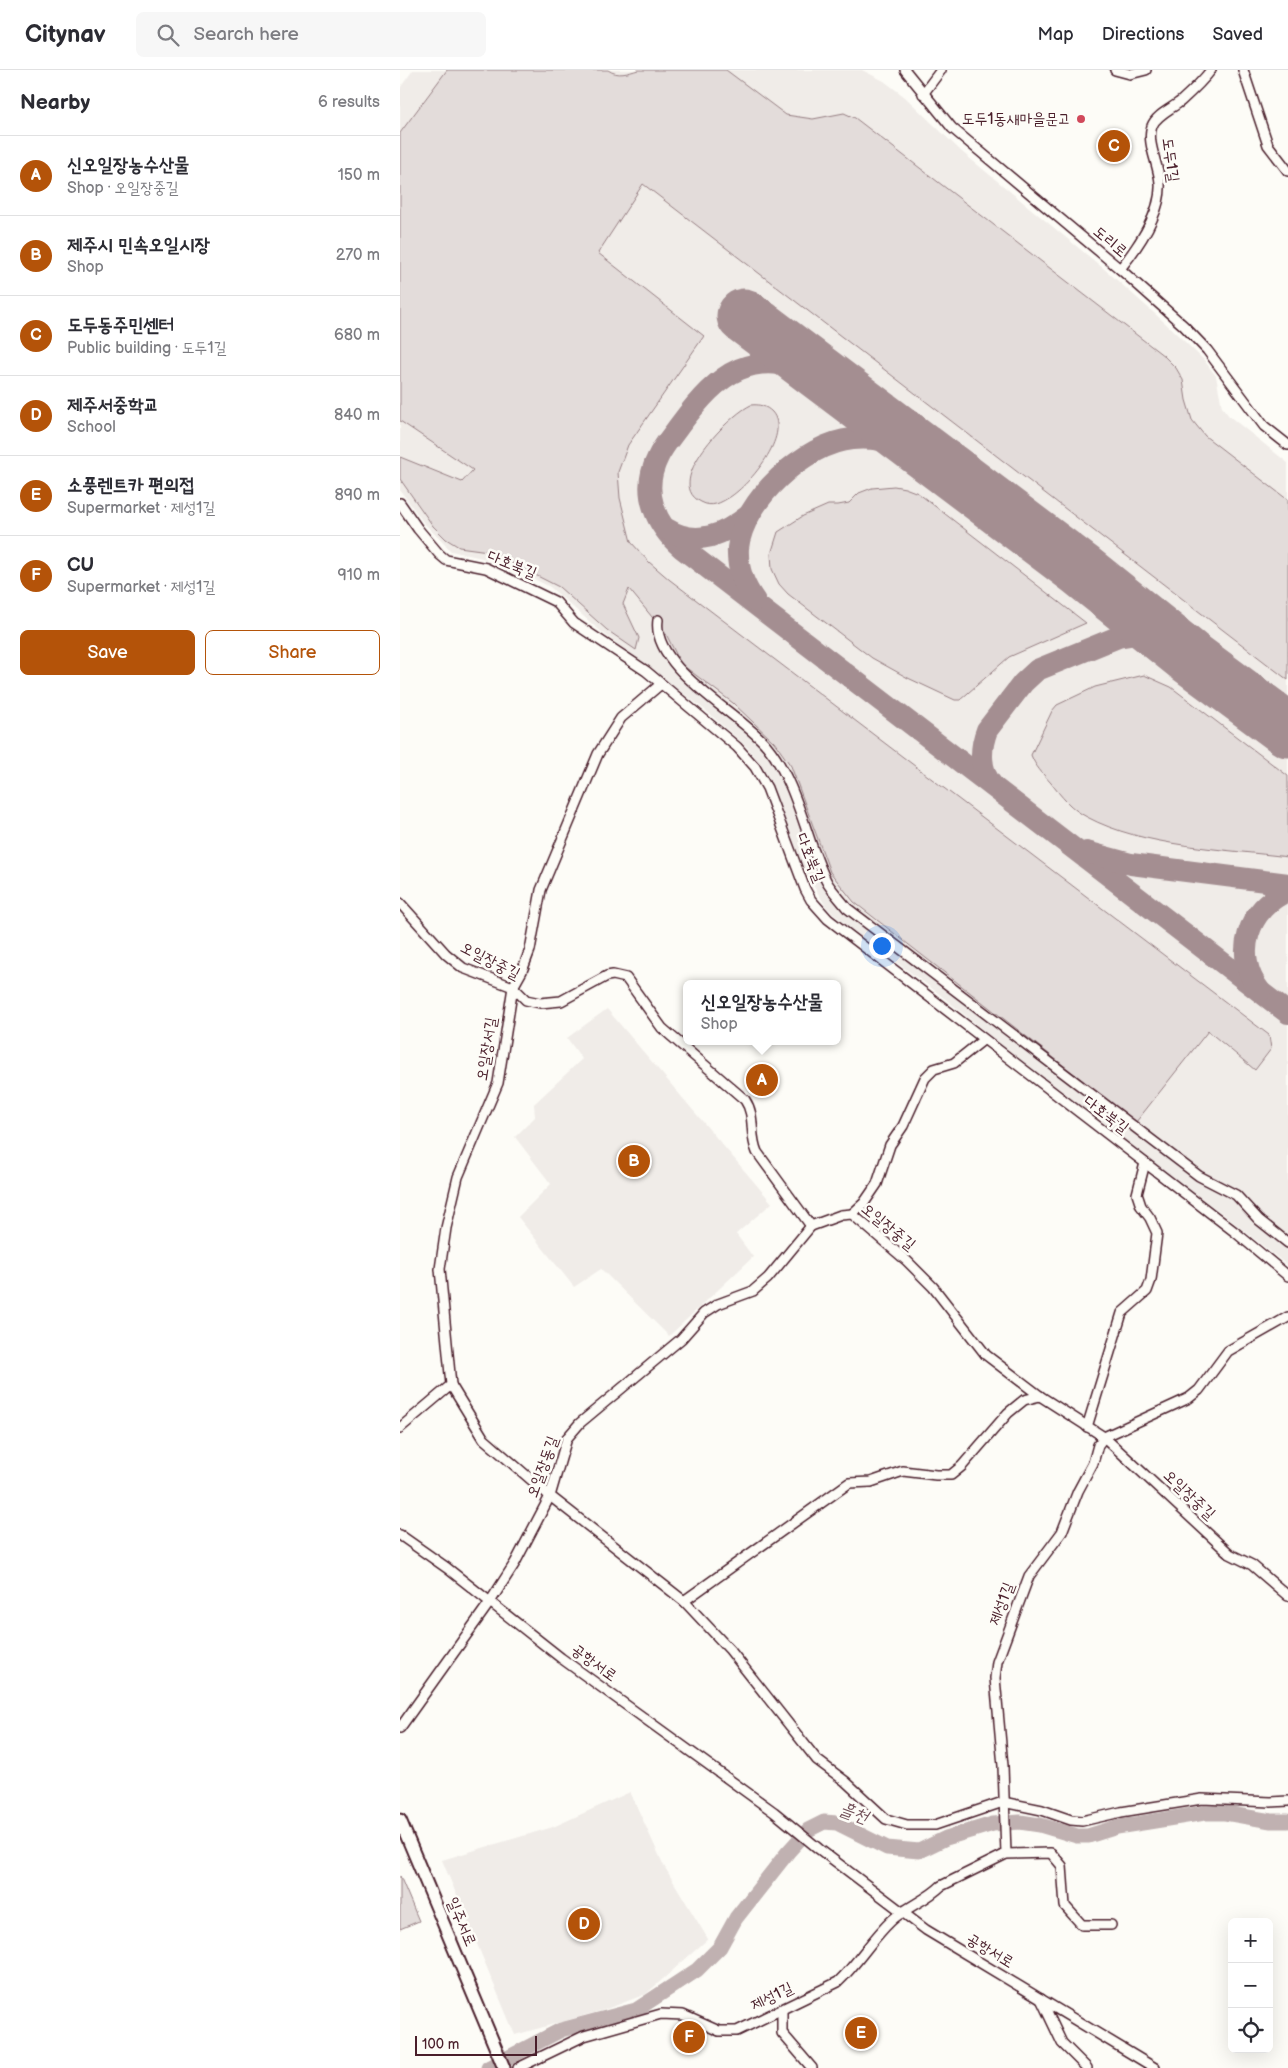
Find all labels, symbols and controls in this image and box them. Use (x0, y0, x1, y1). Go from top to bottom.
search box (136, 12, 486, 57)
text: Citynav (25, 20, 106, 49)
icon: search (154, 21, 182, 49)
text: Search here (194, 23, 299, 46)
text: Map (1038, 24, 1074, 45)
text: Directions (1102, 24, 1184, 45)
text: Saved (1212, 24, 1263, 45)
text: Nearby (20, 90, 90, 115)
text: 6 results (318, 93, 380, 112)
place label: 도두1동새마을문고 (962, 110, 1071, 129)
marker: 도두1동새마을문고 (1075, 113, 1087, 125)
pin: C (1098, 127, 1130, 165)
street label: 도두1길 (1157, 136, 1183, 184)
text: 신오일장농수산물 (67, 154, 189, 177)
text: A (31, 166, 41, 185)
text: 150 m (338, 166, 380, 185)
text: Shop · 오일장중길 (67, 179, 179, 198)
street label: 도리로 (1089, 222, 1131, 262)
text: 제주시 민속오일시장 (67, 234, 210, 257)
text: B (30, 246, 42, 265)
text: 270 m (336, 246, 380, 265)
text: Shop (67, 258, 104, 277)
text: 도두동주민센터 (67, 314, 174, 337)
text: C (30, 326, 42, 345)
text: 680 m (334, 326, 380, 345)
text: Public building · 도두1길 (67, 339, 227, 358)
text: 제주서중학교 (67, 394, 159, 417)
text: D (30, 406, 42, 425)
text: 840 m (334, 406, 380, 425)
text: School (67, 418, 116, 437)
text: 소풍렌트카 편의접 (67, 474, 194, 497)
text: E (31, 486, 41, 505)
text: 890 m (334, 486, 380, 505)
text: Supermarket · 제성1길 (67, 499, 215, 518)
street label: 다호북길 (485, 547, 540, 584)
text: CU (67, 554, 94, 577)
text: F (31, 566, 41, 585)
text: 910 m (338, 566, 380, 585)
text: Supermarket · 제성1길 (67, 578, 215, 597)
button: Save (20, 630, 195, 675)
button: Share (205, 630, 380, 675)
street label: 다호북길 (792, 831, 829, 886)
your location (869, 933, 895, 959)
street label: 오일장중길 (457, 938, 523, 984)
popup (683, 980, 841, 1045)
text: 신오일장농수산물 (701, 991, 823, 1014)
text: Shop (701, 1015, 738, 1034)
street label: 오일장서길 (473, 1016, 501, 1082)
pin: A (746, 1061, 778, 1099)
street label: 다호북길 (1080, 1092, 1132, 1138)
pin: B (618, 1142, 650, 1180)
street label: 오일장중길 (857, 1199, 919, 1255)
street label: 오일장동길 (523, 1433, 563, 1500)
street label: 오일장중길 (1159, 1466, 1219, 1524)
street label: 제성1길 (985, 1580, 1019, 1628)
street label: 공항서로 (568, 1640, 620, 1686)
water label: 흘천 (837, 1798, 873, 1828)
street label: 일주서로 (442, 1895, 480, 1949)
pin: D (568, 1905, 600, 1943)
map controls (1228, 1918, 1273, 2053)
button: + (1228, 1918, 1273, 1963)
street label: 공항서로 (963, 1930, 1017, 1972)
button: − (1228, 1963, 1273, 2008)
street label: 제성1길 (748, 1979, 796, 2015)
button: locate (1228, 2008, 1273, 2053)
pin: E (845, 2014, 877, 2052)
pin: F (673, 2018, 705, 2056)
scale bar (415, 2033, 538, 2056)
text: 100 m (422, 2036, 459, 2053)

